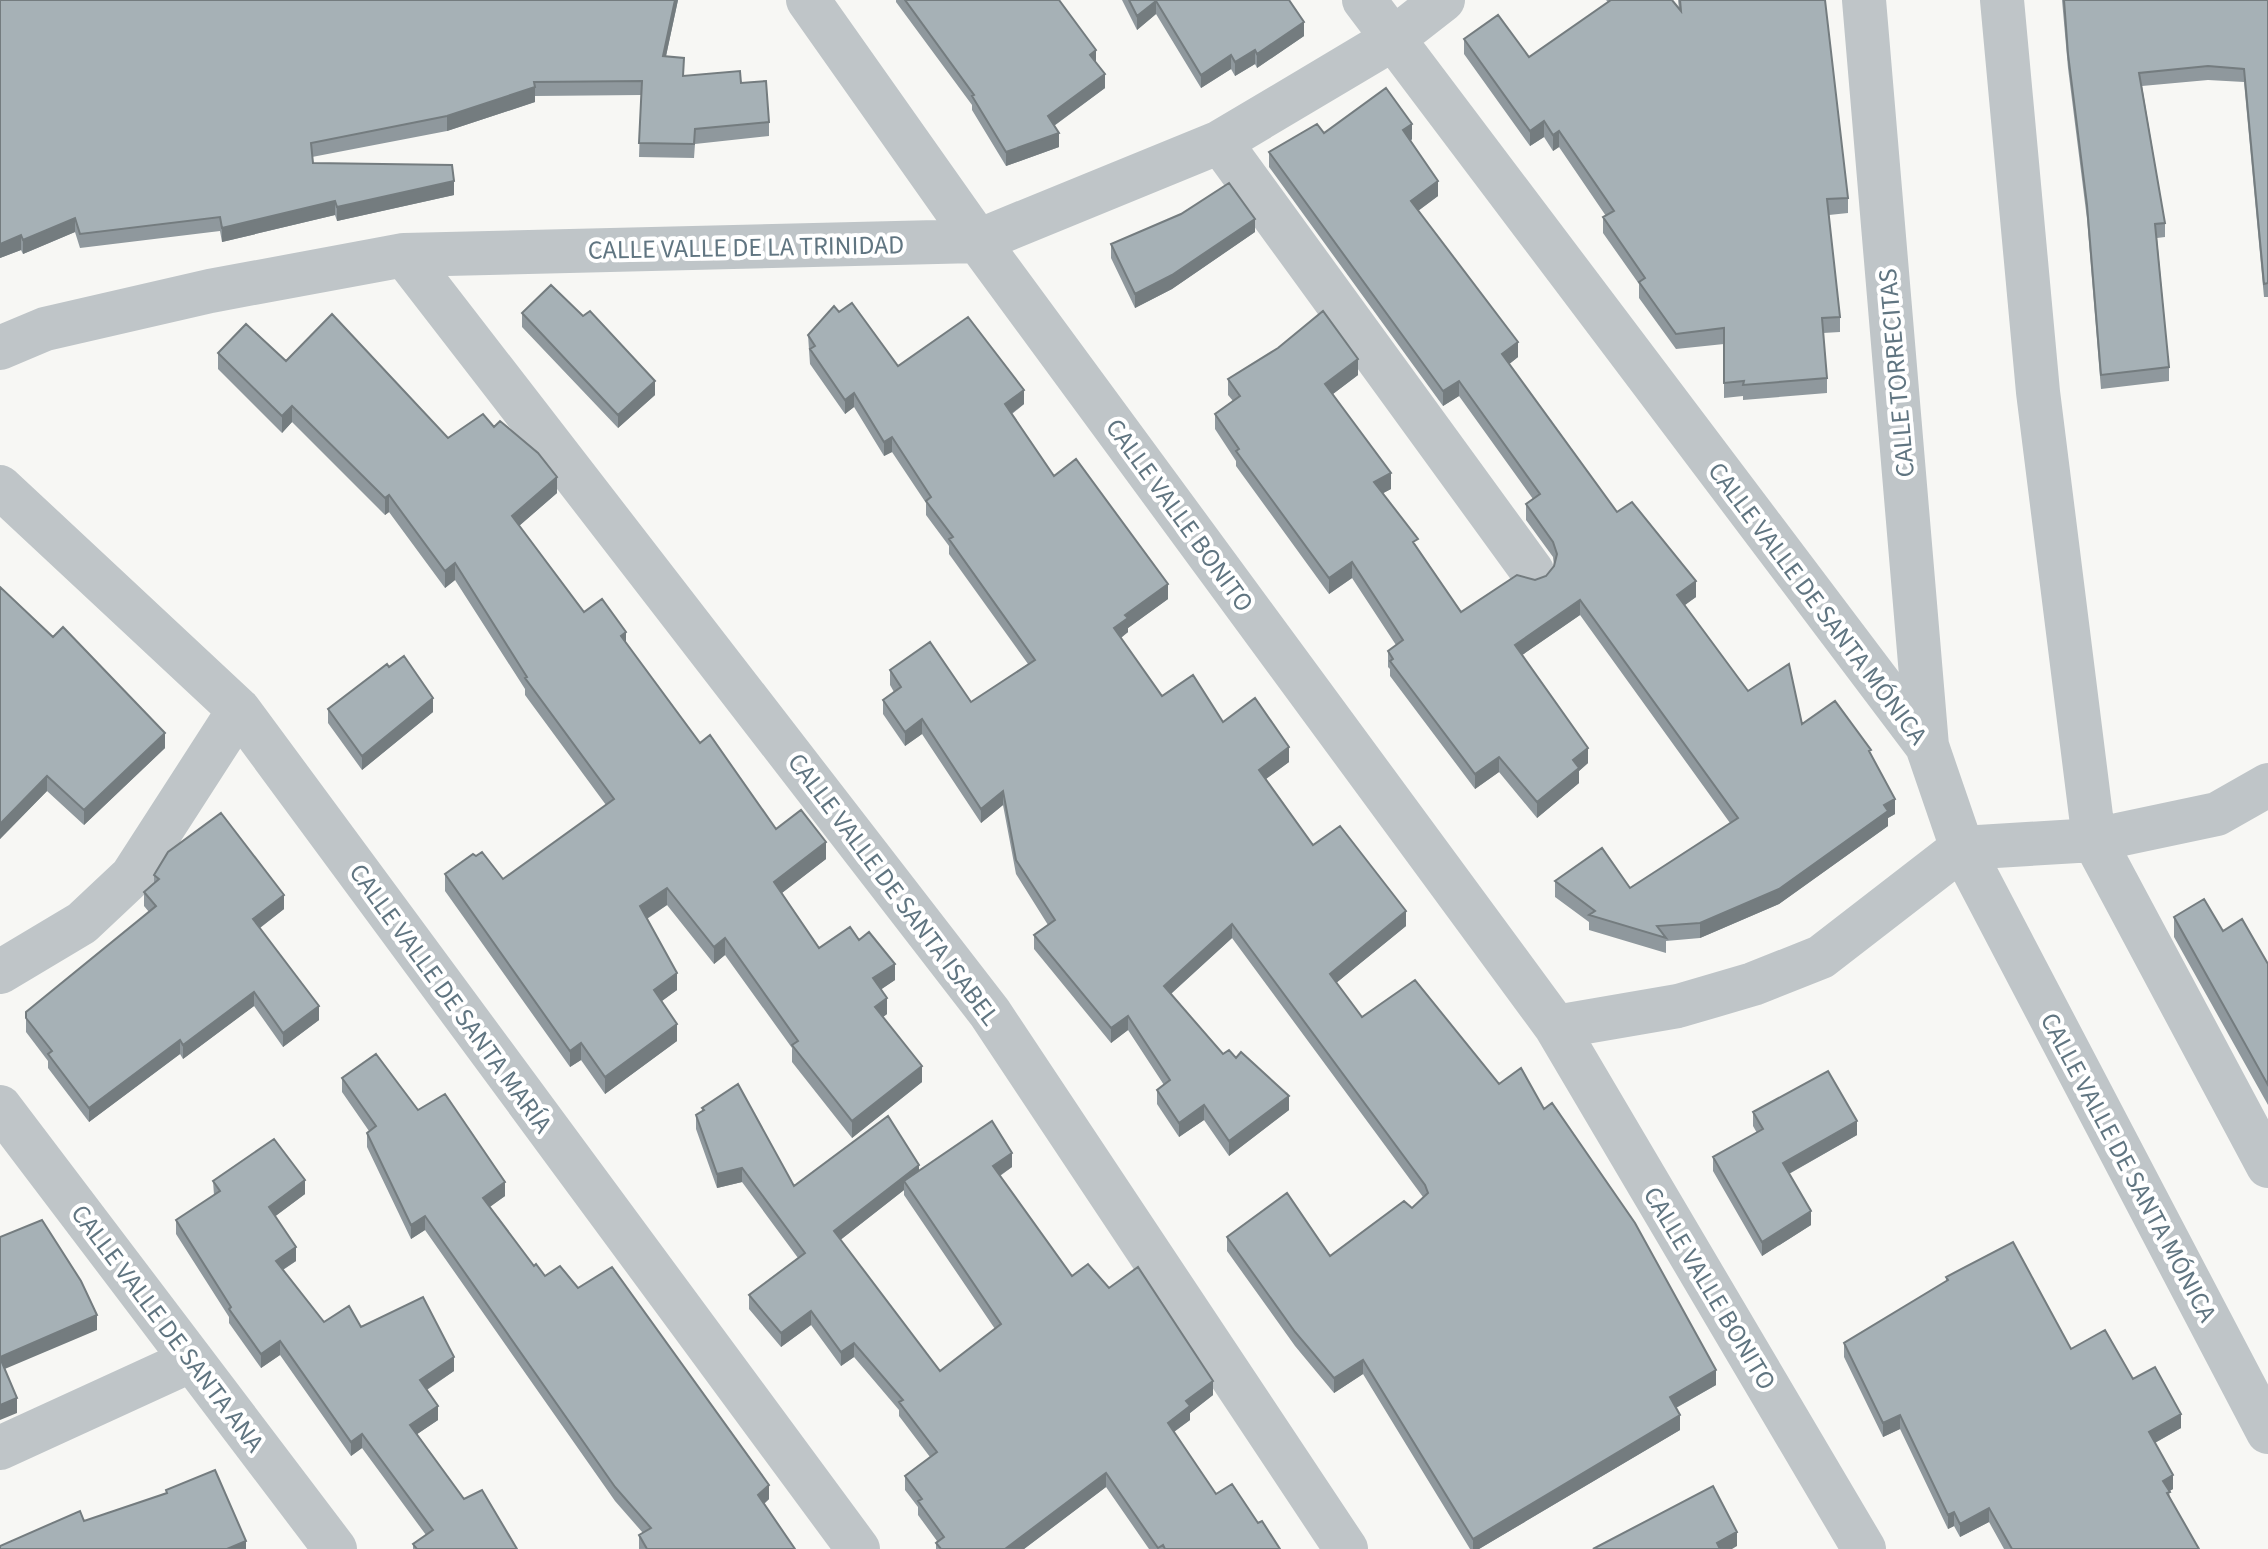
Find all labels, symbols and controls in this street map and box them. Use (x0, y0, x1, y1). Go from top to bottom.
street label: CALLE VALLE DE LA TRINIDAD (587, 226, 905, 269)
street label: CALLE TORRECITAS (1869, 267, 1924, 479)
street label: CALLE VALLE BONITO (1097, 411, 1263, 620)
street label: CALLE VALLE DE SANTA MÓNICA (1699, 454, 1937, 753)
street label: CALLE VALLE DE SANTA ISABEL (779, 745, 1009, 1033)
street label: CALLE VALLE DE SANTA MARÍA (340, 856, 562, 1141)
street label: CALLE VALLE DE SANTA MÓNICA (2031, 1006, 2226, 1329)
street label: CALLE VALLE BONITO (1634, 1180, 1785, 1397)
street label: CALLE VALLE DE SANTA ANA (62, 1197, 274, 1461)

